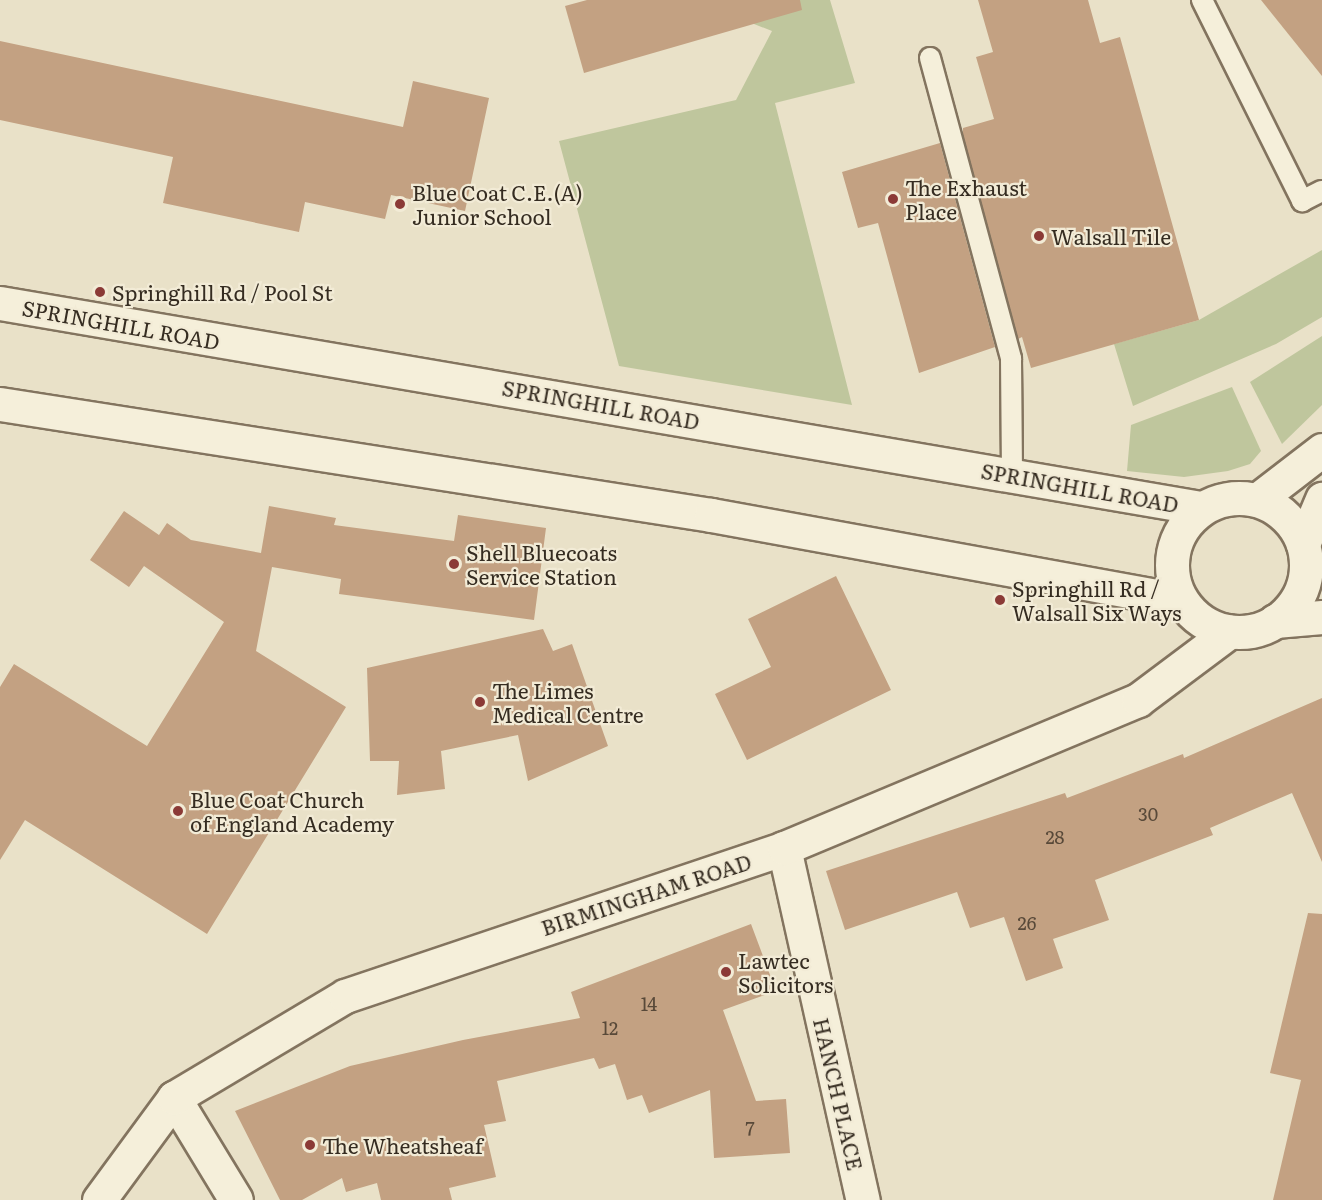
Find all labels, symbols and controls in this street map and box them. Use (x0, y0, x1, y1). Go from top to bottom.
place label: The Exhaust Place (905, 174, 1027, 224)
place label: Blue Coat C.E.(A) Junior School (412, 179, 583, 229)
marker: The Exhaust Place (886, 192, 900, 206)
marker: Blue Coat C.E.(A) Junior School (393, 197, 407, 211)
place label: Walsall Tile (1051, 223, 1171, 249)
marker: Walsall Tile (1032, 229, 1046, 243)
place label: Springhill Rd / Pool St (112, 279, 333, 305)
marker: Springhill Rd / Pool St (93, 285, 107, 299)
street label: SPRINGHILL ROAD (20, 294, 222, 354)
street label: SPRINGHILL ROAD (500, 374, 702, 434)
street label: SPRINGHILL ROAD (979, 457, 1181, 517)
place label: Shell Bluecoats Service Station (466, 539, 617, 589)
marker: Shell Bluecoats Service Station (447, 557, 461, 571)
place label: Springhill Rd / Walsall Six Ways (1012, 575, 1182, 625)
marker: Springhill Rd / Walsall Six Ways (993, 593, 1007, 607)
place label: The Limes Medical Centre (492, 677, 644, 727)
marker: The Limes Medical Centre (473, 695, 487, 709)
place label: Blue Coat Church of England Academy (190, 786, 394, 836)
house number: 30 (1138, 803, 1158, 825)
marker: Blue Coat Church of England Academy (171, 804, 185, 818)
house number: 28 (1045, 826, 1065, 848)
street label: BIRMINGHAM ROAD (538, 848, 754, 940)
house number: 26 (1018, 912, 1036, 934)
place label: Lawtec Solicitors (738, 947, 833, 997)
marker: Lawtec Solicitors (719, 965, 733, 979)
house number: 14 (641, 993, 657, 1015)
street label: HANCH PLACE (809, 1015, 869, 1173)
house number: 12 (602, 1017, 618, 1039)
house number: 7 (745, 1117, 755, 1139)
place label: The Wheatsheaf (322, 1132, 483, 1158)
marker: The Wheatsheaf (303, 1138, 317, 1152)

